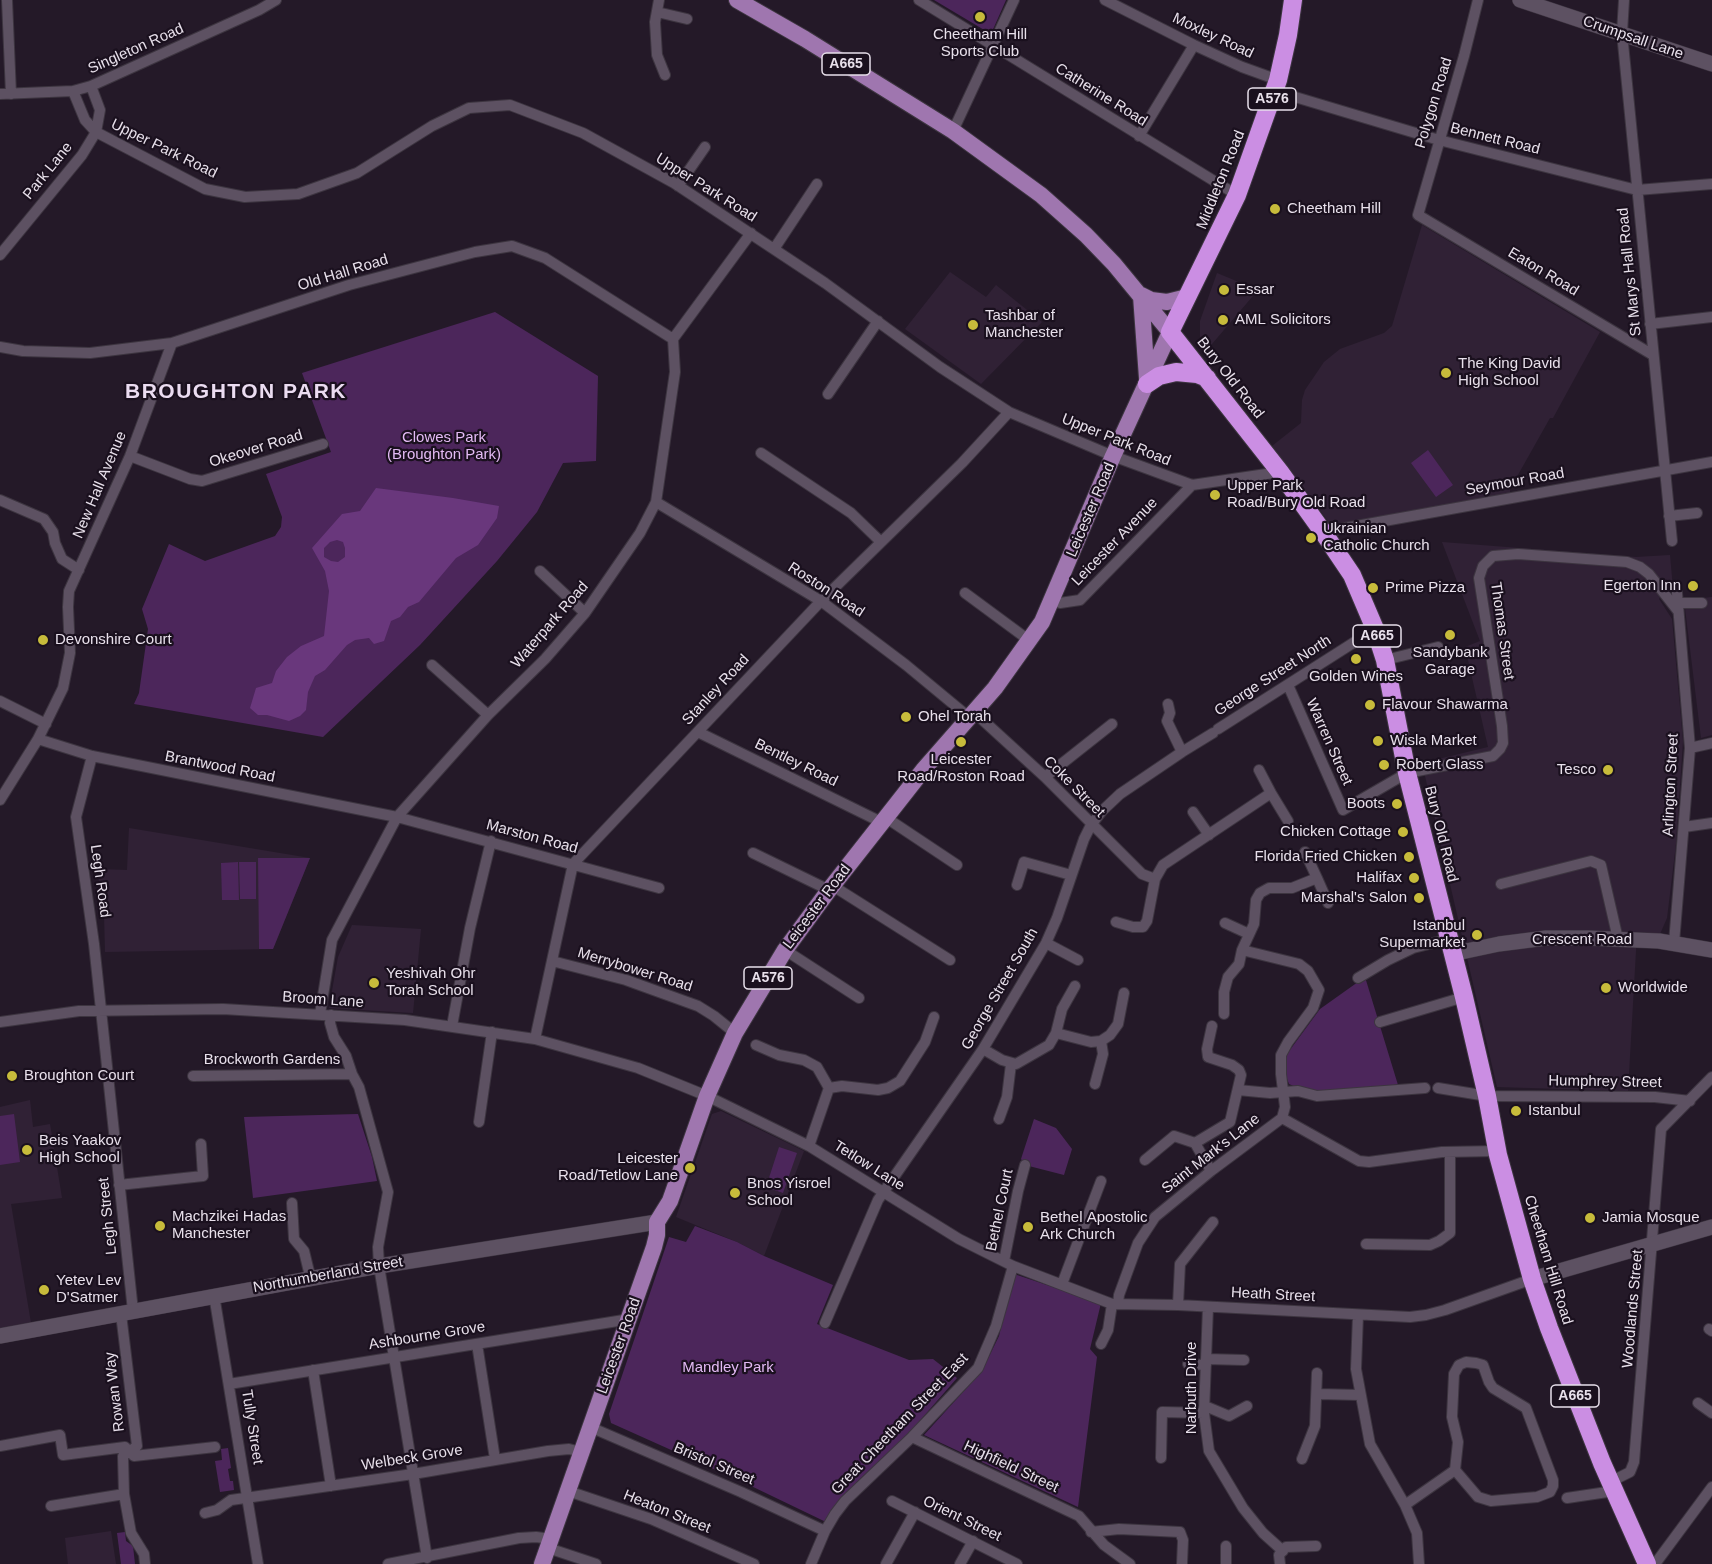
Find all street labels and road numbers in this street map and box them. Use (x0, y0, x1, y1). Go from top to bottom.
street label: Moxley Road (1170, 9, 1256, 63)
street label: Crumpsall Lane (1580, 12, 1686, 64)
street label: Singleton Road (85, 20, 187, 78)
road number: A665 (822, 53, 870, 75)
street label: Polygon Road (1412, 55, 1456, 151)
street label: Catherine Road (1052, 60, 1150, 130)
road number: A576 (1248, 88, 1296, 110)
street label: Upper Park Road (108, 116, 220, 182)
street label: Bennett Road (1448, 119, 1542, 159)
street label: Middleton Road (1193, 128, 1249, 232)
street label: Park Lane (19, 139, 77, 203)
street label: Upper Park Road (652, 150, 760, 226)
street label: St Marys Hall Road (1614, 207, 1646, 337)
street label: Eaton Road (1504, 244, 1582, 300)
street label: Old Hall Road (296, 251, 390, 295)
street label: Bury Old Road (1193, 334, 1267, 422)
street label: Upper Park Road (1059, 410, 1173, 470)
street label: Okeover Road (207, 426, 305, 472)
street label: New Hall Avenue (69, 429, 131, 541)
street label: Leicester Road (1063, 460, 1119, 560)
street label: Seymour Road (1464, 464, 1566, 500)
street label: Leicester Avenue (1068, 494, 1162, 590)
street label: Roston Road (784, 559, 868, 621)
street label: Waterpark Road (508, 578, 592, 672)
street label: Thomas Street (1486, 581, 1518, 681)
road number: A665 (1353, 625, 1401, 647)
street label: George Street North (1211, 632, 1335, 720)
street label: Stanley Road (679, 651, 753, 729)
street label: Warren Street (1302, 696, 1356, 788)
street label: Arlington Street (1659, 733, 1683, 837)
street label: Bentley Road (752, 735, 840, 791)
street label: Brantwood Road (163, 748, 277, 786)
street label: Coke Street (1040, 753, 1108, 821)
street label: Bury Old Road (1420, 784, 1462, 884)
street label: Marston Road (484, 816, 580, 858)
street label: Legh Road (86, 843, 114, 919)
street label: Leicester Road (779, 861, 855, 953)
street label: George Street South (958, 925, 1042, 1053)
street label: Crescent Road (1532, 931, 1632, 949)
street label: Merrybower Road (575, 944, 695, 996)
road number: A576 (744, 967, 792, 989)
street label: Broom Lane (282, 988, 364, 1012)
street label: Brockworth Gardens (204, 1051, 340, 1069)
street label: Humphrey Street (1548, 1072, 1662, 1092)
street label: Saint Mark's Lane (1158, 1110, 1264, 1198)
street label: Tetlow Lane (830, 1137, 908, 1195)
street label: Bethel Court (983, 1167, 1017, 1253)
street label: Legh Street (95, 1176, 121, 1256)
street label: Cheetham Hill Road (1520, 1193, 1576, 1327)
street label: Woodlands Street (1619, 1249, 1647, 1369)
street label: Northumberland Street (252, 1253, 404, 1297)
street label: Heath Street (1230, 1284, 1316, 1306)
street label: Leicester Road (593, 1296, 645, 1396)
street label: Ashbourne Grove (368, 1318, 486, 1354)
street label: Narbuth Drive (1183, 1342, 1201, 1434)
street label: Great Cheetham Street East (828, 1350, 972, 1498)
street label: Rowan Way (101, 1351, 129, 1433)
road number: A665 (1551, 1385, 1599, 1407)
street label: Tully Street (237, 1388, 267, 1466)
street label: Highfield Street (961, 1437, 1061, 1497)
street label: Bristol Street (671, 1439, 757, 1489)
street label: Welbeck Grove (360, 1441, 464, 1475)
street label: Heaton Street (621, 1486, 713, 1538)
street label: Orient Street (920, 1492, 1004, 1546)

